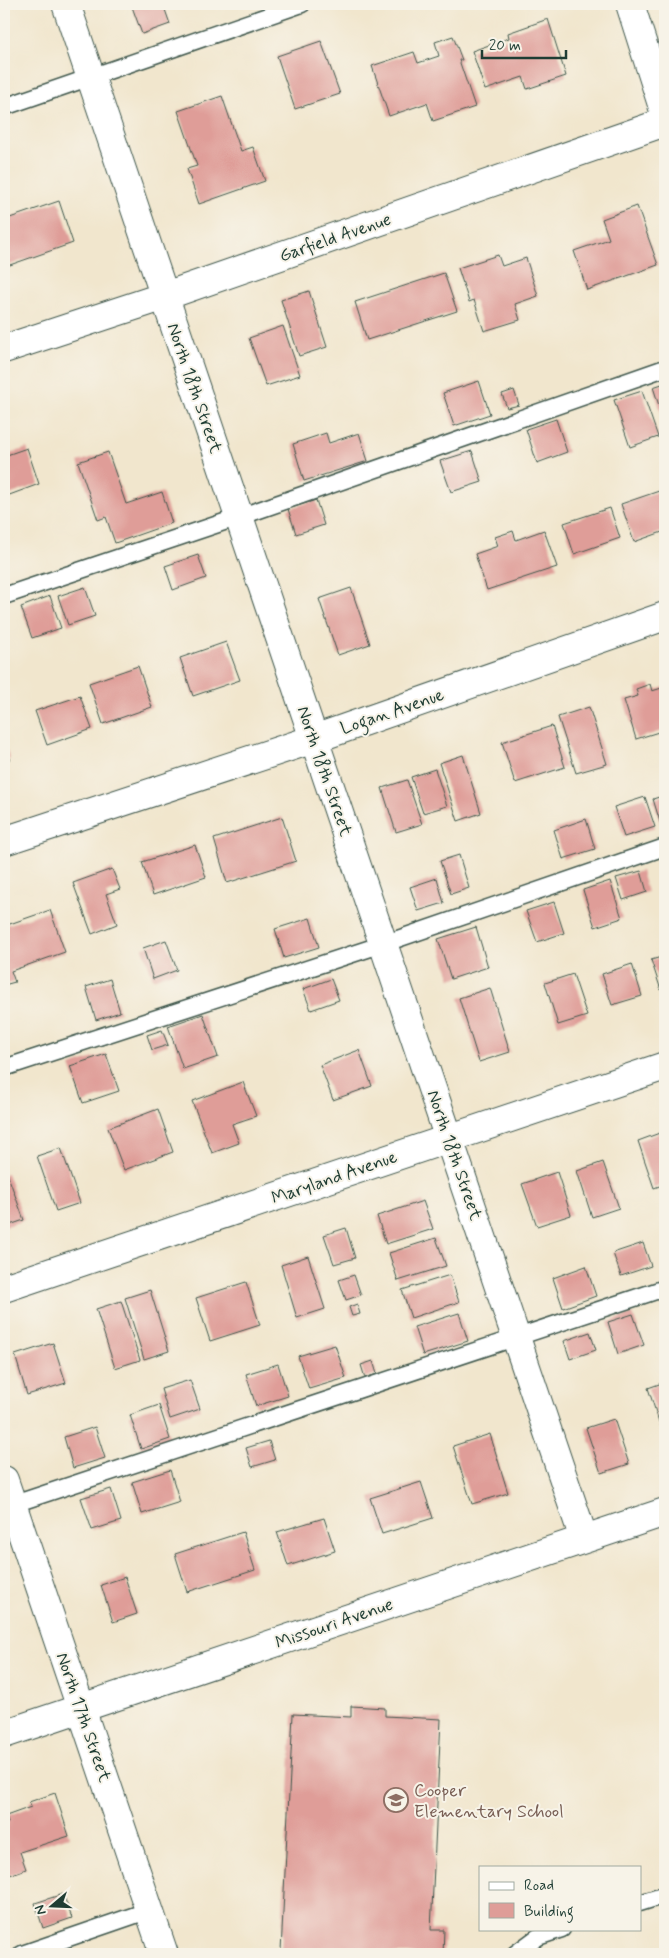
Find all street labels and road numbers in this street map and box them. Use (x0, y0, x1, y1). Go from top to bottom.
street label: Garfield Avenue (276, 208, 394, 268)
street label: North 18th Street (161, 320, 228, 457)
street label: Logan Avenue (337, 683, 448, 743)
street label: North 18th Street (291, 703, 358, 840)
street label: North 18th Street (421, 1087, 488, 1224)
street label: Maryland Avenue (268, 1145, 401, 1211)
street label: Missouri Avenue (272, 1593, 396, 1655)
street label: North 17th Street (50, 1649, 117, 1786)

